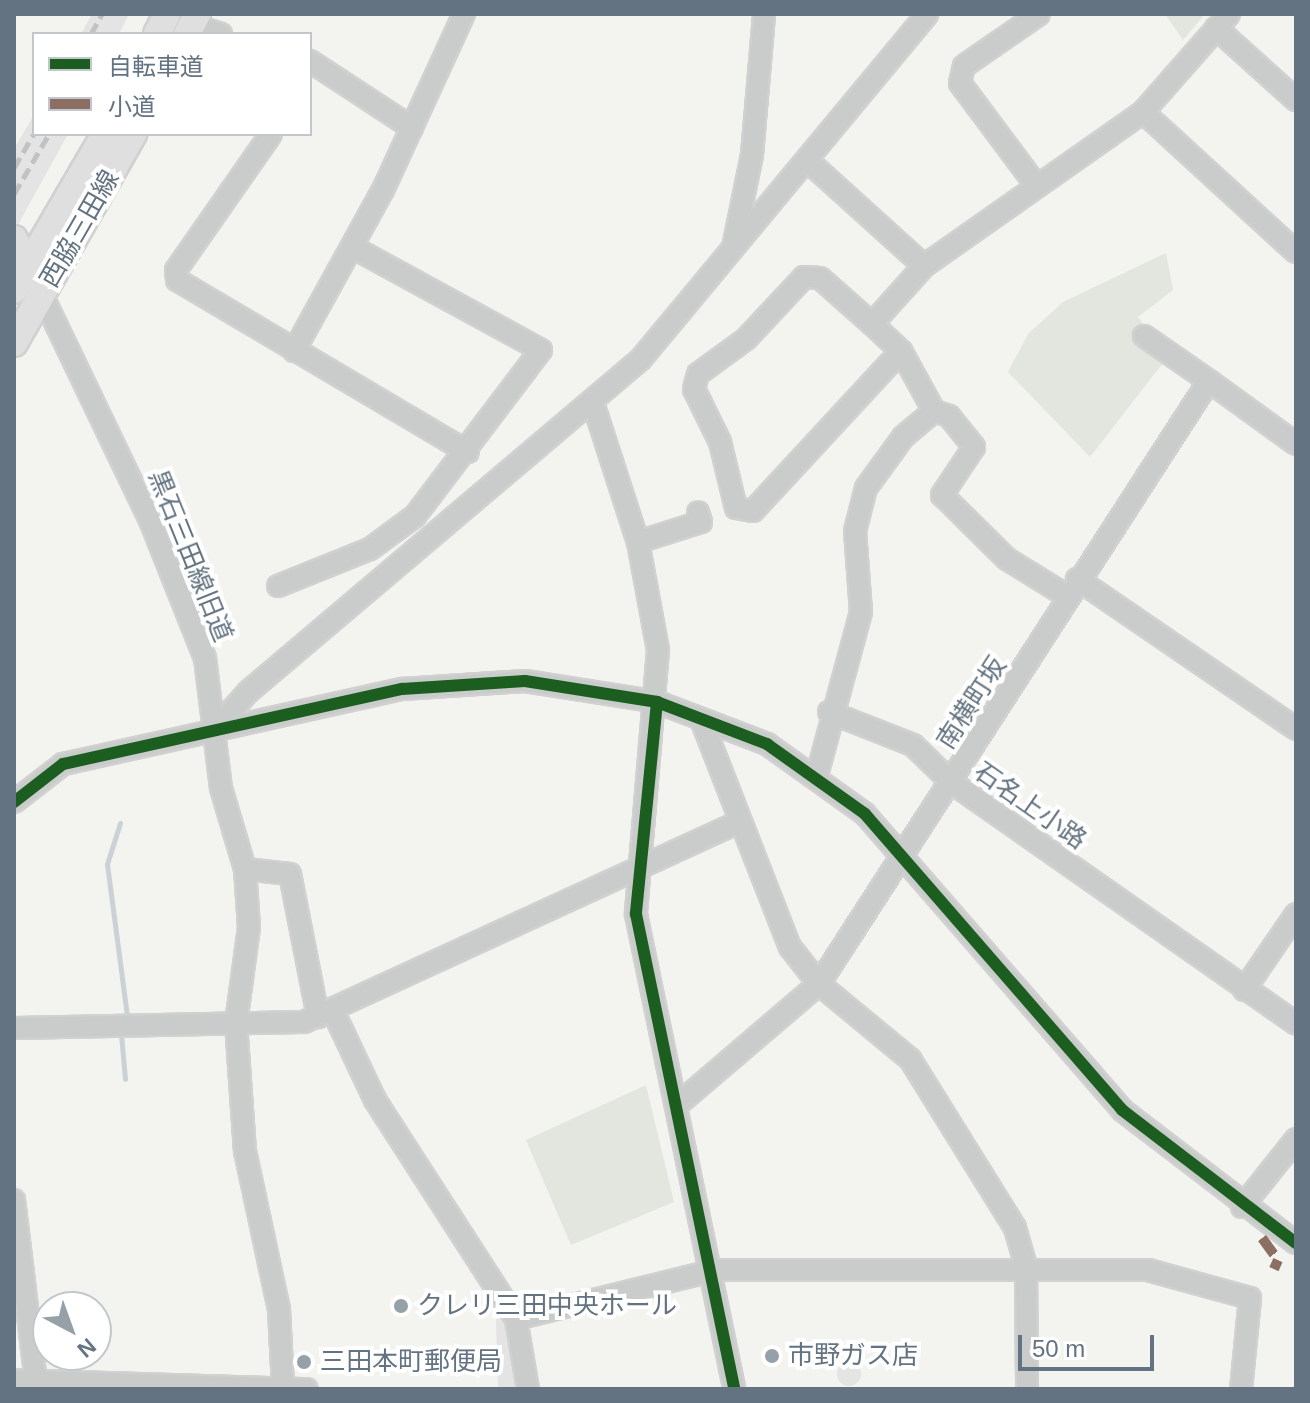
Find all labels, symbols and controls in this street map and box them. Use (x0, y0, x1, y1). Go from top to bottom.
legend (32, 32, 312, 136)
text: 自転車道 (108, 53, 204, 80)
text: 小道 (108, 93, 156, 120)
street label: 西脇三田線 (34, 165, 126, 293)
street label: 黒石三田線旧道 (141, 466, 239, 646)
street label: 南横町坂 (931, 651, 1013, 755)
street label: 石名上小路 (968, 756, 1092, 856)
place label: クレリ三田中央ホール (417, 1290, 677, 1322)
north arrow (32, 1291, 112, 1371)
marker: クレリ三田中央ホール (392, 1297, 410, 1315)
scale bar (1022, 1319, 1158, 1369)
text: N (73, 1333, 101, 1363)
text: 50 m (1032, 1335, 1085, 1362)
place label: 市野ガス店 (788, 1340, 918, 1372)
place label: 三田本町郵便局 (320, 1346, 502, 1378)
marker: 市野ガス店 (763, 1347, 781, 1365)
marker: 三田本町郵便局 (295, 1353, 313, 1371)

